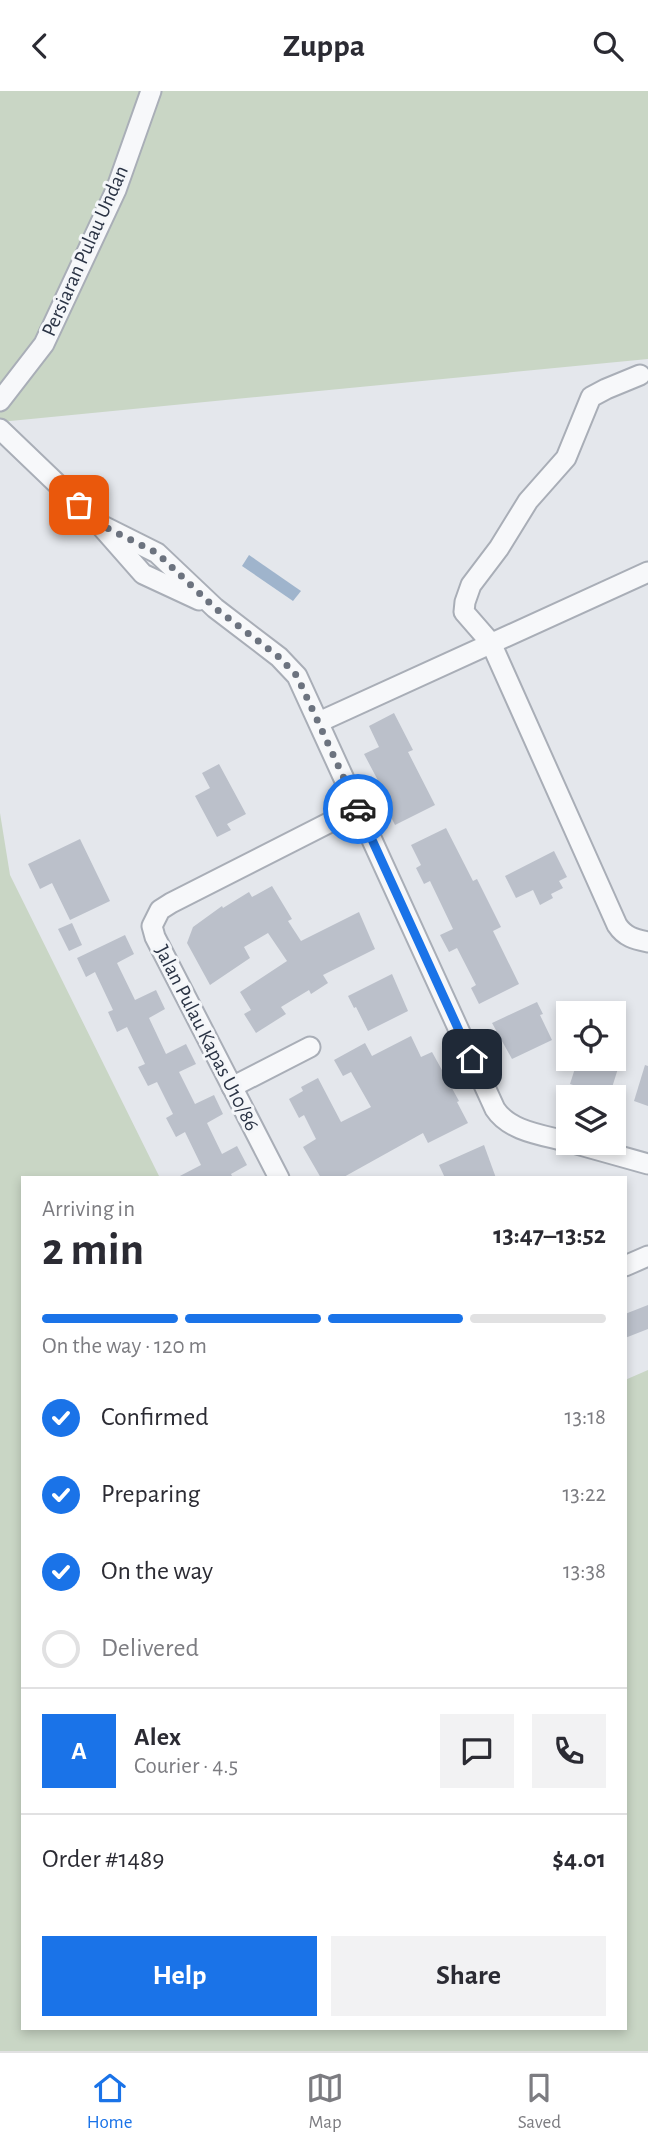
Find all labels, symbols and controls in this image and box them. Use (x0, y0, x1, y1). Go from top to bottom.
icon: back (21, 27, 59, 65)
icon: search (589, 27, 627, 65)
text: Zuppa (283, 30, 365, 62)
street label: Persiaran Pulau Undan (38, 163, 132, 339)
pin (49, 475, 109, 535)
icon: bag (60, 486, 98, 524)
courier (323, 774, 393, 844)
icon: car (339, 790, 377, 828)
street label: Jalan Pulau Kapas U10/86 (151, 942, 263, 1134)
map controls (556, 1001, 626, 1155)
button: locate (556, 1001, 626, 1071)
pin (442, 1029, 502, 1089)
icon: home (453, 1040, 491, 1078)
button: layers (556, 1085, 626, 1155)
text: Arriving in (42, 1198, 135, 1221)
text: 13:47–13:52 (493, 1222, 606, 1248)
text: 2 min (42, 1227, 144, 1273)
text: On the way · 120 m (42, 1335, 207, 1358)
icon: check (42, 1399, 80, 1437)
text: Confirmed (101, 1404, 209, 1430)
text: 13:18 (565, 1406, 606, 1429)
icon: check (42, 1476, 80, 1514)
text: Preparing (101, 1481, 200, 1507)
text: 13:22 (562, 1483, 606, 1506)
icon: check (42, 1553, 80, 1591)
text: On the way (101, 1558, 213, 1584)
text: 13:38 (563, 1560, 606, 1583)
text: Delivered (101, 1635, 199, 1661)
button: chat (440, 1714, 514, 1788)
button: phone (532, 1714, 606, 1788)
text: Alex (134, 1724, 181, 1750)
text: A (71, 1738, 87, 1764)
text: Courier · 4.5 (134, 1755, 238, 1778)
text: Order #1489 (42, 1846, 164, 1872)
text: $4.01 (552, 1846, 606, 1872)
button: Help (42, 1936, 317, 2016)
button: Share (331, 1936, 606, 2016)
tab: Home (87, 2069, 133, 2134)
tab: Map (306, 2069, 344, 2134)
tab: Saved (518, 2069, 561, 2134)

